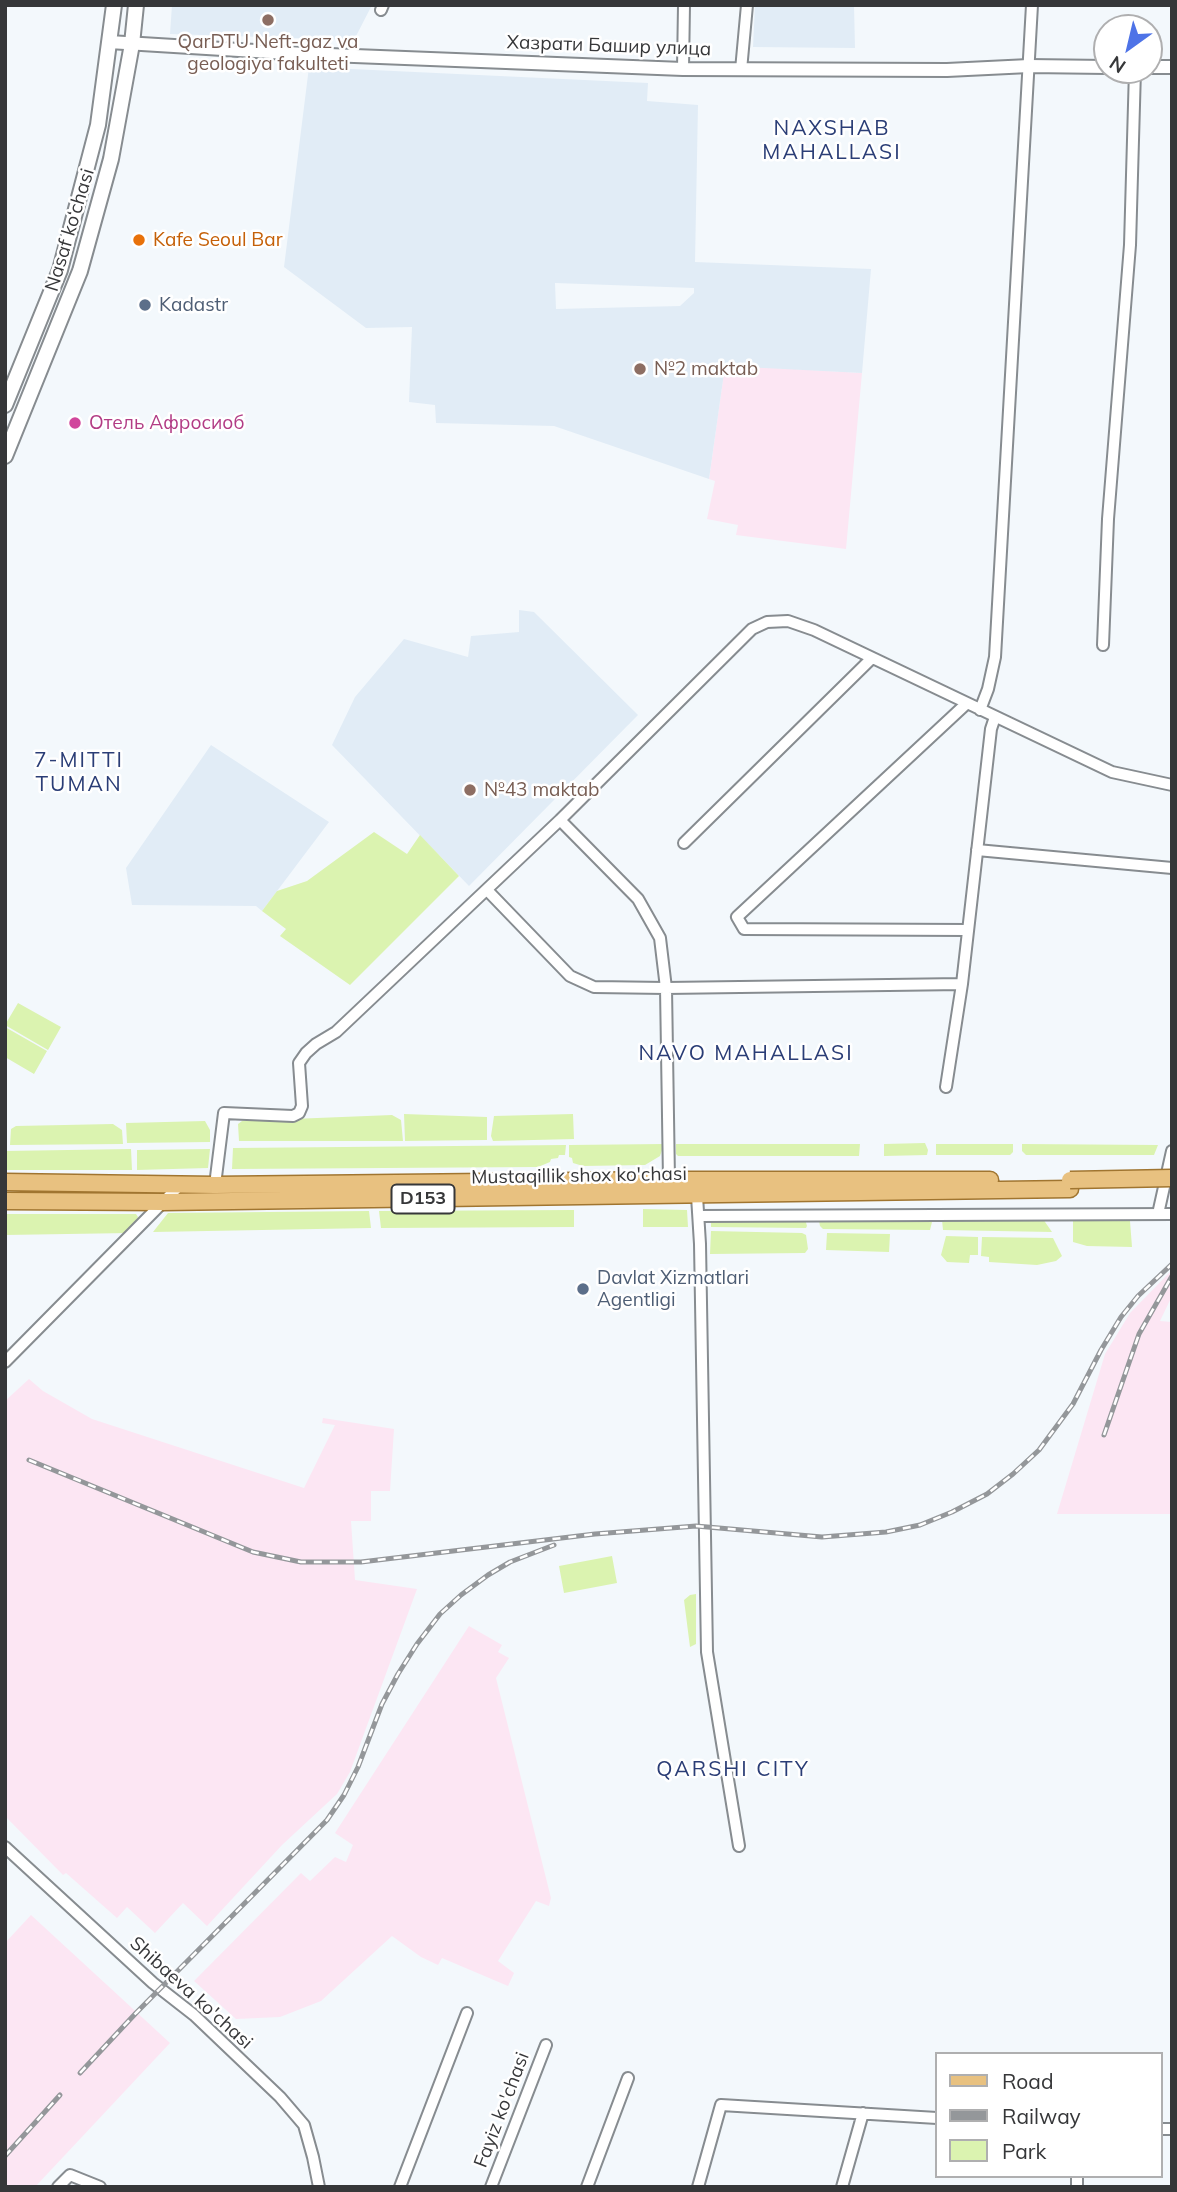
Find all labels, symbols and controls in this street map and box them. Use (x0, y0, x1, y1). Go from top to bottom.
marker: QarDTU Neft-gaz va geologiya fakulteti (260, 12, 276, 28)
north arrow (1093, 14, 1163, 84)
place label: QarDTU Neft-gaz va geologiya fakulteti (178, 31, 358, 75)
street label: Хазрати Башир улица (506, 31, 712, 61)
text: N (1105, 51, 1130, 79)
district label: NAXSHAB MAHALLASI (763, 116, 901, 166)
street label: Nasaf ko‘chasi (41, 166, 99, 294)
place label: Kafe Seoul Bar (153, 229, 283, 251)
marker: Kafe Seoul Bar (131, 232, 147, 248)
place label: Kadastr (159, 294, 228, 316)
marker: Kadastr (137, 297, 153, 313)
place label: №2 maktab (654, 358, 758, 380)
marker: №2 maktab (632, 361, 648, 377)
place label: Отель Афросиоб (89, 412, 244, 434)
marker: Отель Афросиоб (67, 415, 83, 431)
district label: 7-MITTI TUMAN (35, 748, 123, 798)
place label: №43 maktab (484, 779, 599, 801)
marker: №43 maktab (462, 782, 478, 798)
district label: NAVO MAHALLASI (640, 1041, 852, 1067)
street label: Mustaqillik shox ko'chasi (471, 1163, 687, 1189)
road number: D153 (392, 1184, 454, 1214)
place label: Davlat Xizmatlari Agentligi (597, 1267, 749, 1311)
marker: Davlat Xizmatlari Agentligi (575, 1281, 591, 1297)
district label: QARSHI CITY (658, 1757, 808, 1783)
street label: Shibaeva ko'chasi (125, 1932, 257, 2054)
street label: Fayiz ko'chasi (470, 2049, 534, 2171)
legend (936, 2052, 1163, 2178)
text: Road (1002, 2068, 1053, 2094)
text: Railway (1002, 2103, 1081, 2129)
text: Park (1002, 2138, 1046, 2164)

